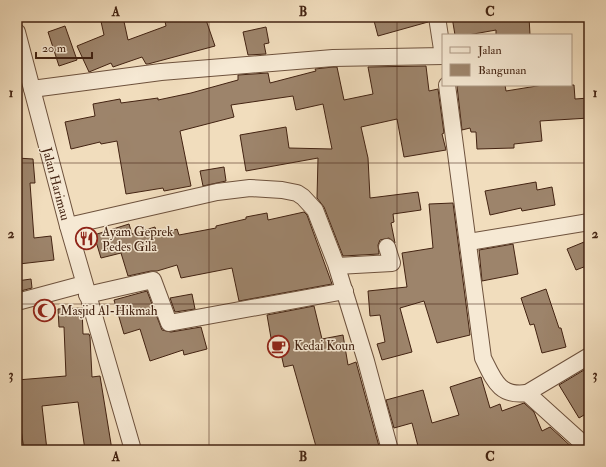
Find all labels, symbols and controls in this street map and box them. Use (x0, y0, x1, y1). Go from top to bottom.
text: A (111, 4, 121, 20)
text: B (299, 4, 307, 20)
text: C (485, 4, 495, 20)
scale bar (36, 34, 92, 60)
legend (442, 34, 572, 86)
text: 20 m (42, 41, 67, 56)
text: Jalan (477, 43, 502, 58)
text: Bangunan (478, 63, 527, 78)
text: 1 (9, 85, 14, 101)
text: 1 (593, 85, 598, 101)
street label: Jalan Harimau (38, 145, 73, 223)
place label: Ayam Geprek Pedes Gila (101, 224, 174, 255)
text: 2 (8, 226, 15, 242)
restaurant icon: Ayam Geprek Pedes Gila (73, 226, 99, 252)
text: 2 (592, 226, 599, 242)
mosque icon: Masjid Al-Hikmah (31, 298, 57, 324)
place label: Masjid Al-Hikmah (60, 303, 158, 319)
cafe icon: Kedai Koun (266, 333, 292, 359)
place label: Kedai Koun (294, 338, 355, 354)
text: 3 (9, 367, 14, 383)
text: 3 (593, 367, 598, 383)
text: A (111, 449, 121, 465)
text: B (299, 449, 307, 465)
text: C (485, 449, 495, 465)

